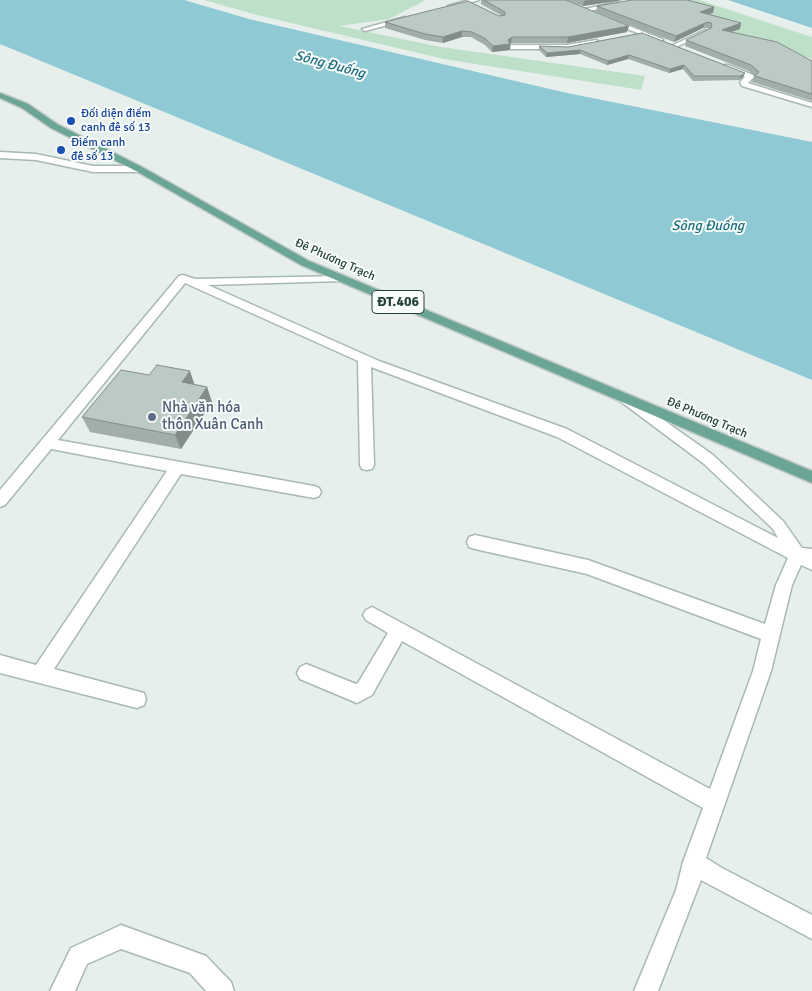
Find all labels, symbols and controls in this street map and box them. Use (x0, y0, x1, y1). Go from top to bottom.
water label: Sông Đuống (293, 48, 367, 82)
place label: Đối diện điếm canh đê số 13 (81, 107, 151, 135)
marker: Đối diện điếm canh đê số 13 (65, 115, 77, 127)
place label: Điếm canh đê số 13 (71, 136, 125, 164)
marker: Điếm canh đê số 13 (55, 144, 67, 156)
water label: Sông Đuống (672, 218, 744, 234)
street label: Đê Phương Trạch (293, 236, 377, 284)
road number: ĐT.406 (372, 290, 424, 314)
street label: Đê Phương Trạch (665, 395, 749, 441)
place label: Nhà văn hóa thôn Xuân Canh (162, 399, 263, 434)
marker: Nhà văn hóa thôn Xuân Canh (146, 411, 158, 423)

